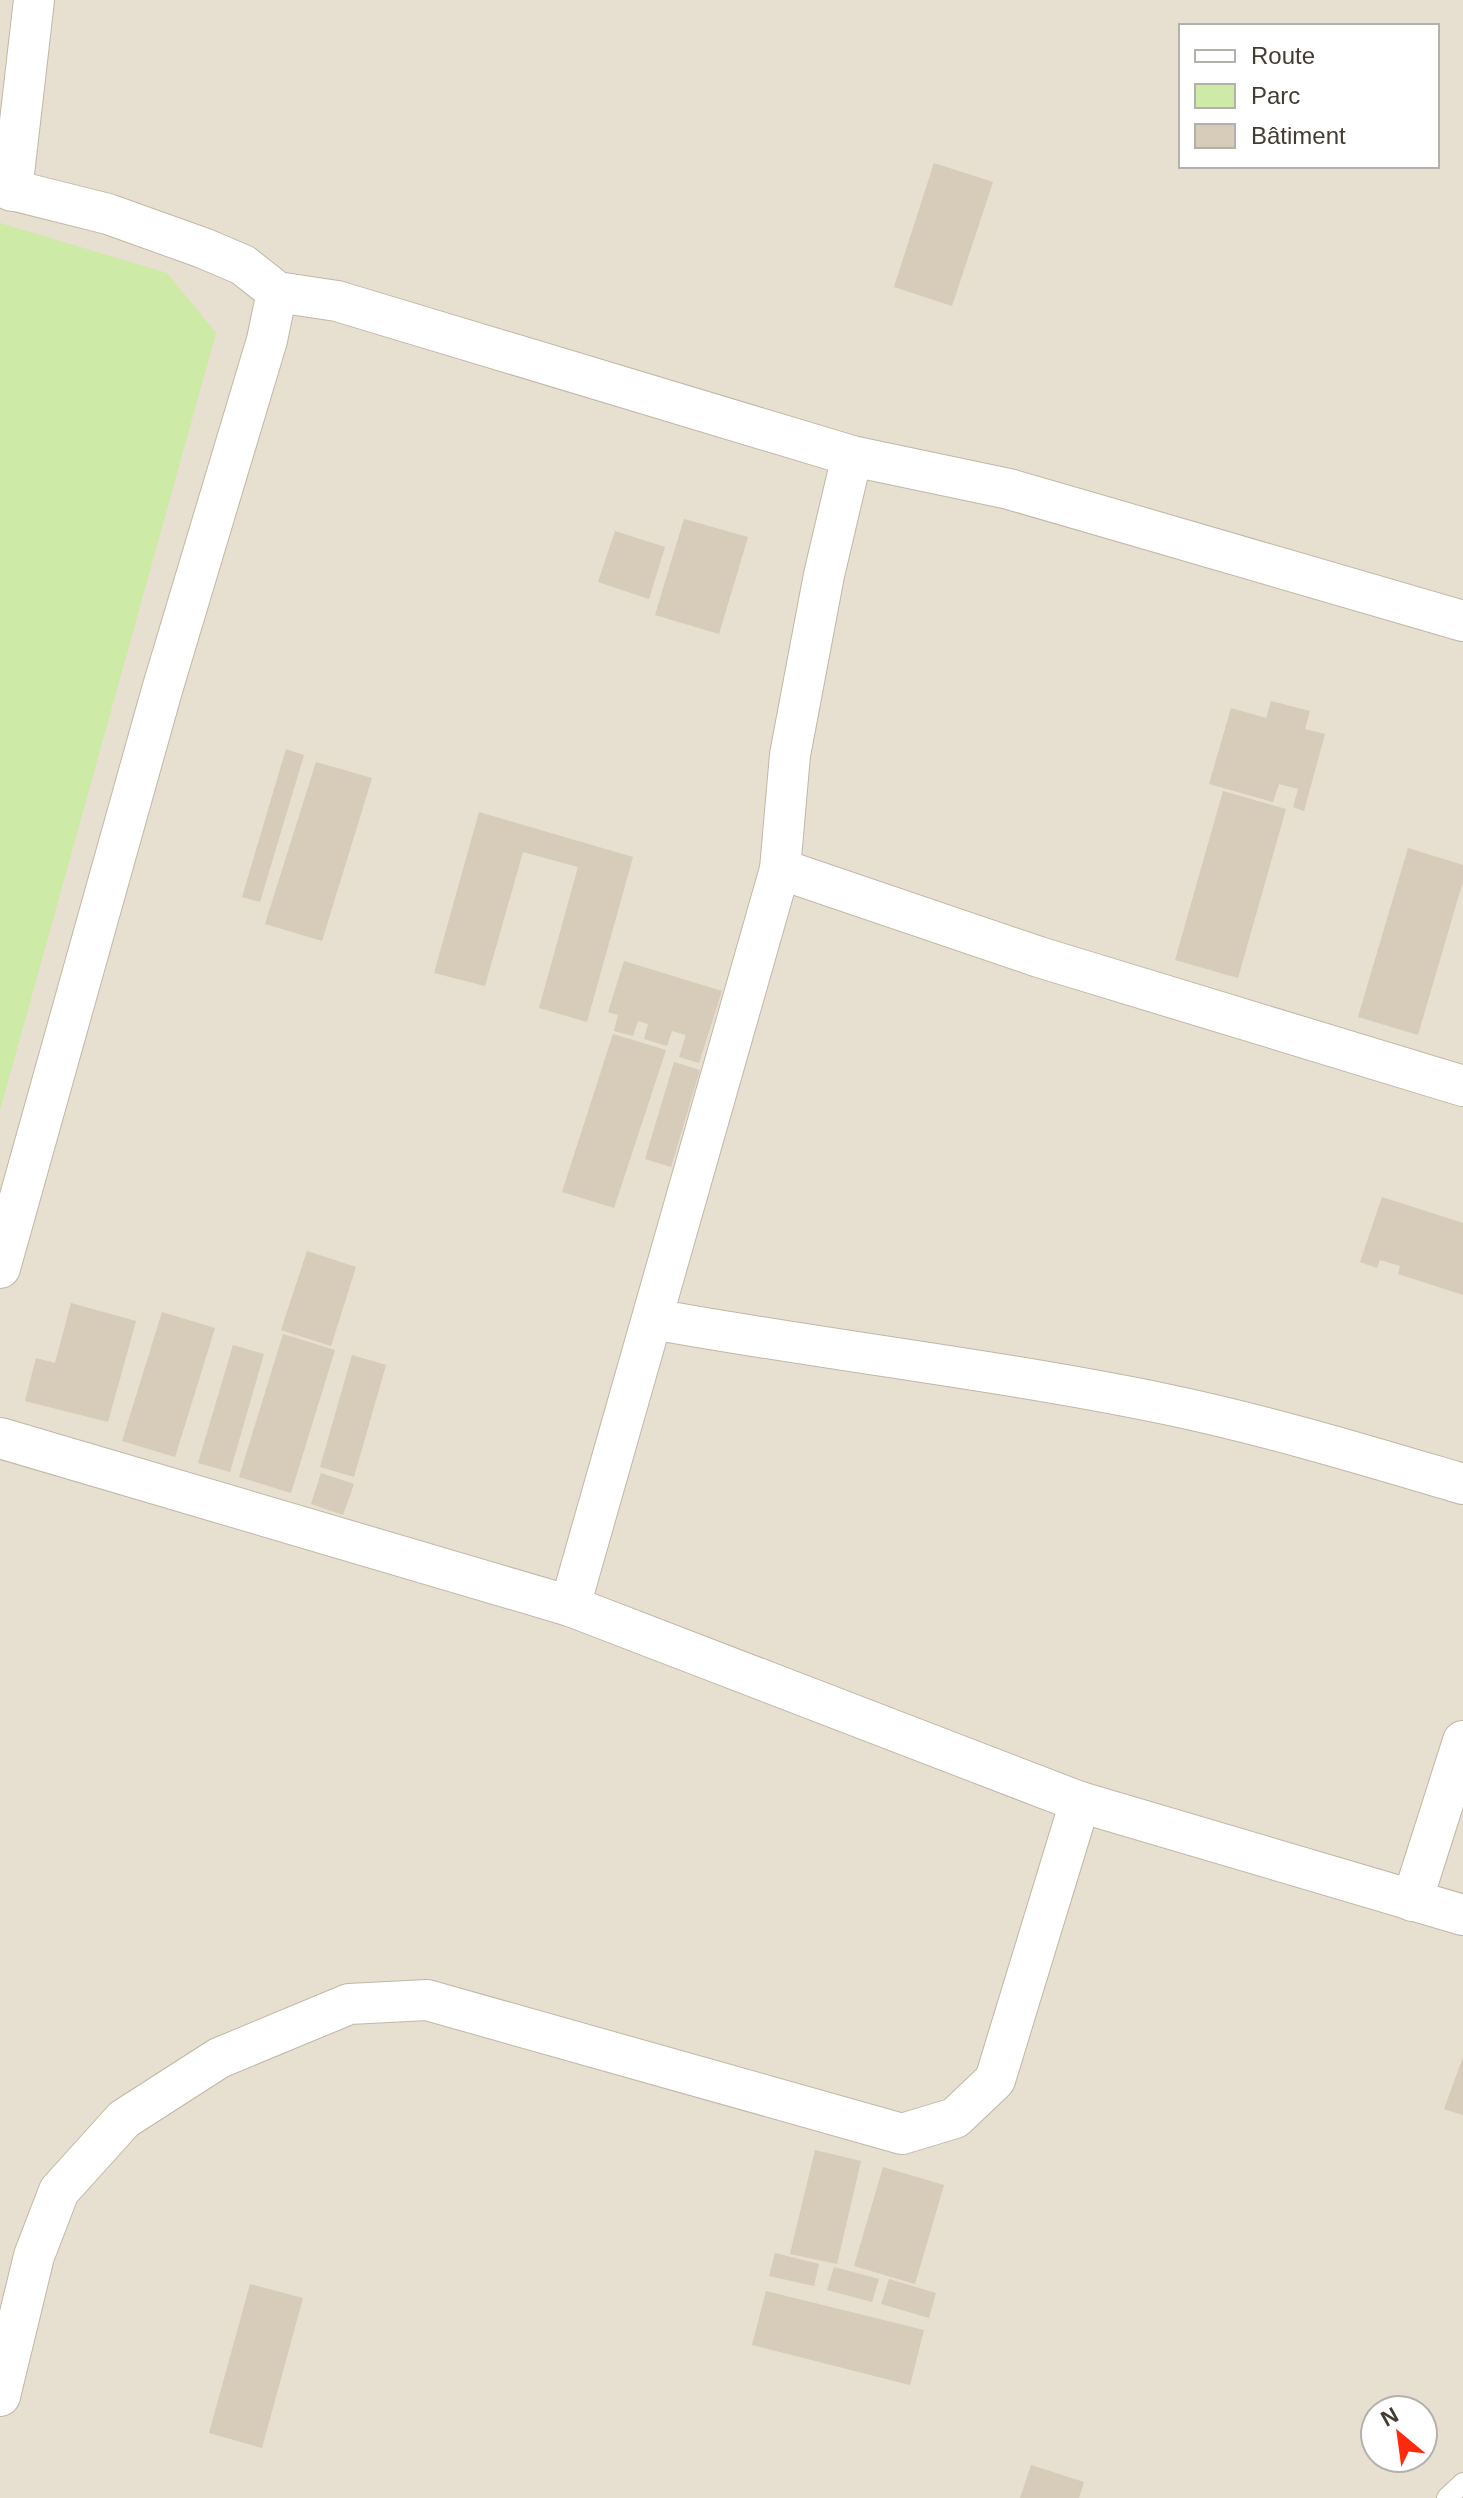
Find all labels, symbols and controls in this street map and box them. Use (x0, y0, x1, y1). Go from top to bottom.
legend (1179, 24, 1439, 168)
text: Route (1251, 42, 1315, 69)
text: Parc (1251, 82, 1300, 109)
text: Bâtiment (1251, 122, 1346, 149)
north arrow (1359, 2394, 1439, 2474)
text: N (1377, 2402, 1403, 2432)

